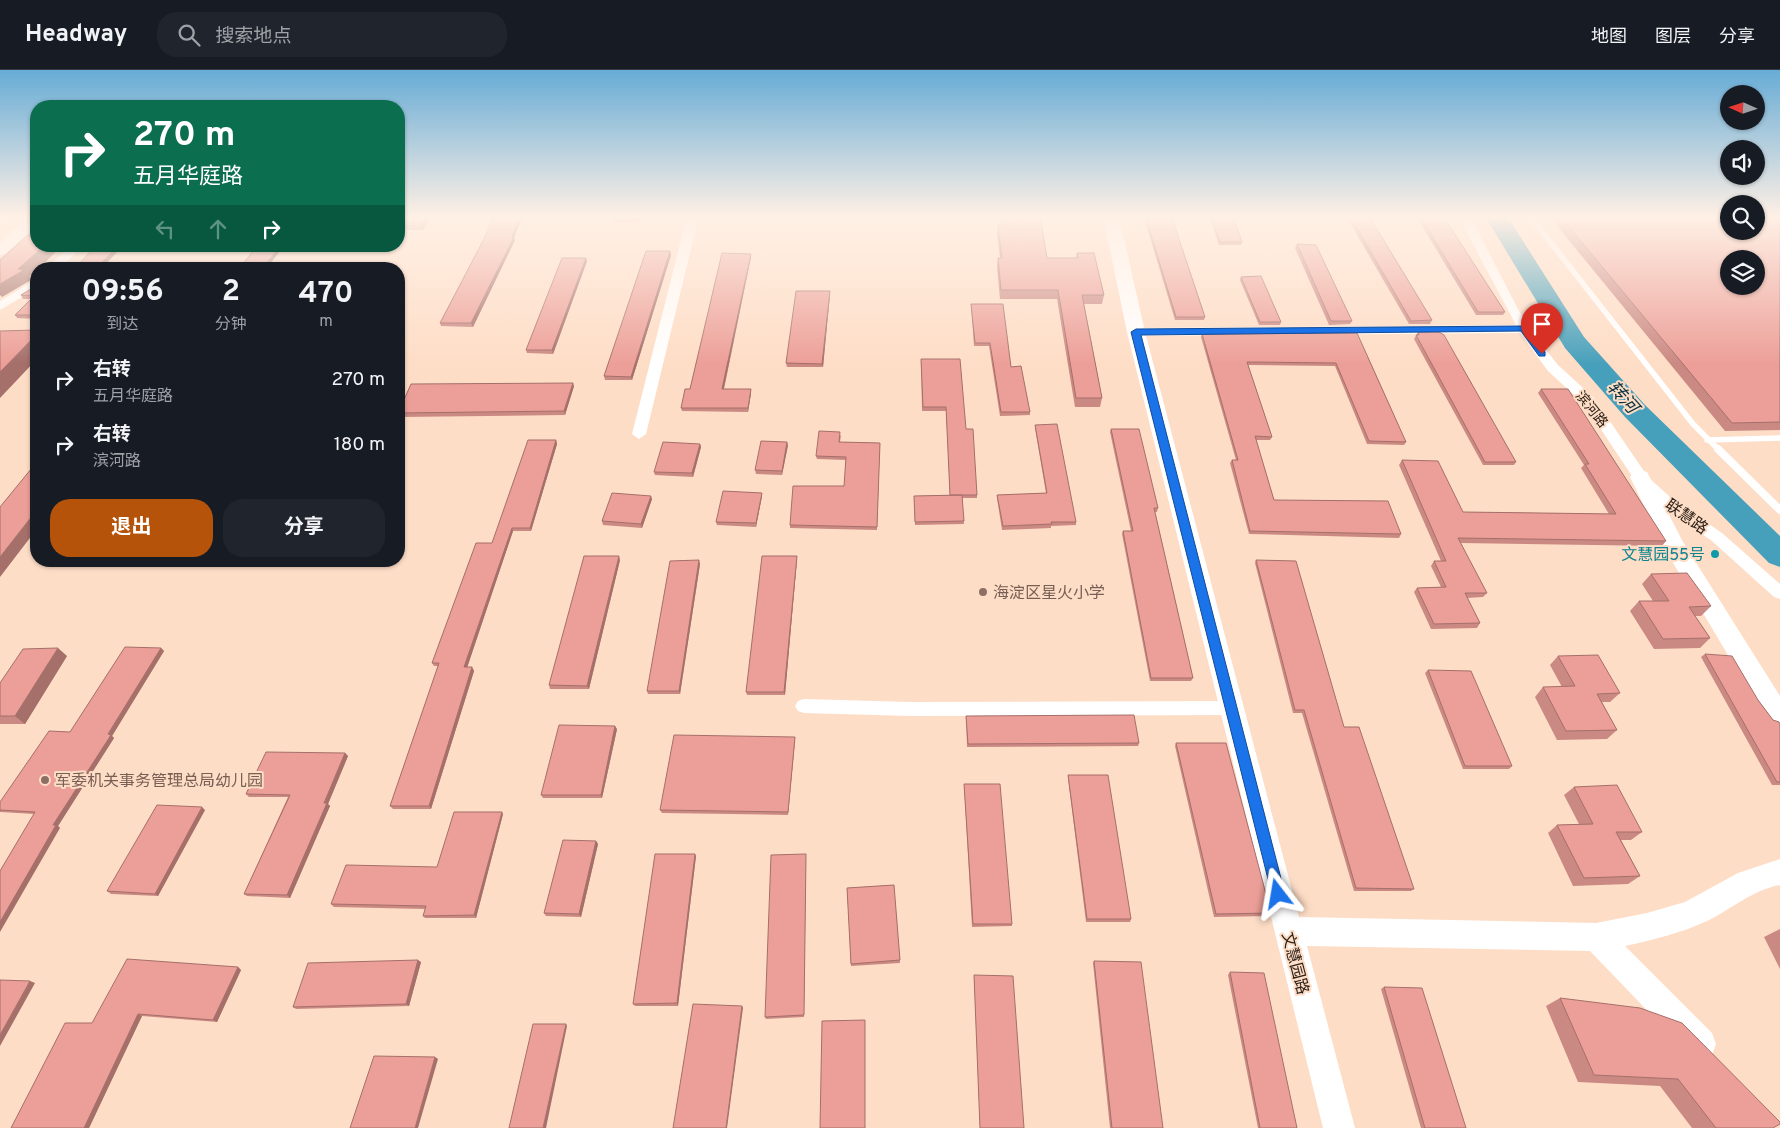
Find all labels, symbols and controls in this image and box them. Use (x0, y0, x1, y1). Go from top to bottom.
search box (157, 12, 507, 57)
text: Headway (25, 20, 127, 50)
icon: search (175, 21, 203, 49)
text: 搜索地点 (215, 25, 291, 49)
text: 地图 (1591, 26, 1627, 49)
text: 图层 (1655, 26, 1691, 49)
text: 分享 (1719, 26, 1755, 49)
north arrow (1720, 85, 1765, 130)
map controls (1720, 85, 1765, 295)
text: 270 m (133, 114, 235, 158)
icon: right (50, 120, 115, 185)
button: sound (1720, 140, 1765, 185)
text: 五月华庭路 (133, 164, 243, 191)
button: search (1720, 195, 1765, 240)
icon: left (151, 215, 179, 243)
icon: ahead (204, 215, 232, 243)
icon: right (257, 215, 285, 243)
button: layers (1720, 250, 1765, 295)
text: 09:56 (81, 274, 164, 311)
text: 2 (222, 274, 240, 311)
text: 470 (298, 276, 354, 313)
pin (1521, 303, 1563, 354)
icon: arrive (1528, 310, 1556, 338)
text: m (319, 312, 333, 332)
text: 到达 (106, 315, 139, 335)
text: 分钟 (215, 315, 247, 335)
text: 右转 (93, 358, 131, 382)
icon: right (50, 366, 78, 394)
text: 270 m (331, 368, 385, 392)
water label: 转河 (1601, 377, 1644, 421)
text: 五月华庭路 (93, 387, 173, 407)
street label: 滨河路 (1571, 388, 1611, 432)
text: 右转 (93, 423, 131, 447)
icon: right (50, 431, 78, 459)
text: 180 m (334, 433, 385, 457)
text: 滨河路 (93, 452, 141, 472)
street label: 联慧路 (1660, 496, 1711, 540)
button: 退出 (50, 499, 213, 557)
button: 分享 (223, 499, 385, 557)
place label: 文慧园55号 (1621, 546, 1705, 566)
marker: 文慧园55号 (1709, 548, 1721, 560)
place label: 海淀区星火小学 (993, 584, 1105, 604)
marker: 海淀区星火小学 (977, 586, 989, 598)
place label: 军委机关事务管理总局幼儿园 (55, 772, 263, 792)
marker: 军委机关事务管理总局幼儿园 (39, 774, 51, 786)
position arrow (1251, 867, 1303, 919)
street label: 文慧园路 (1276, 930, 1312, 997)

